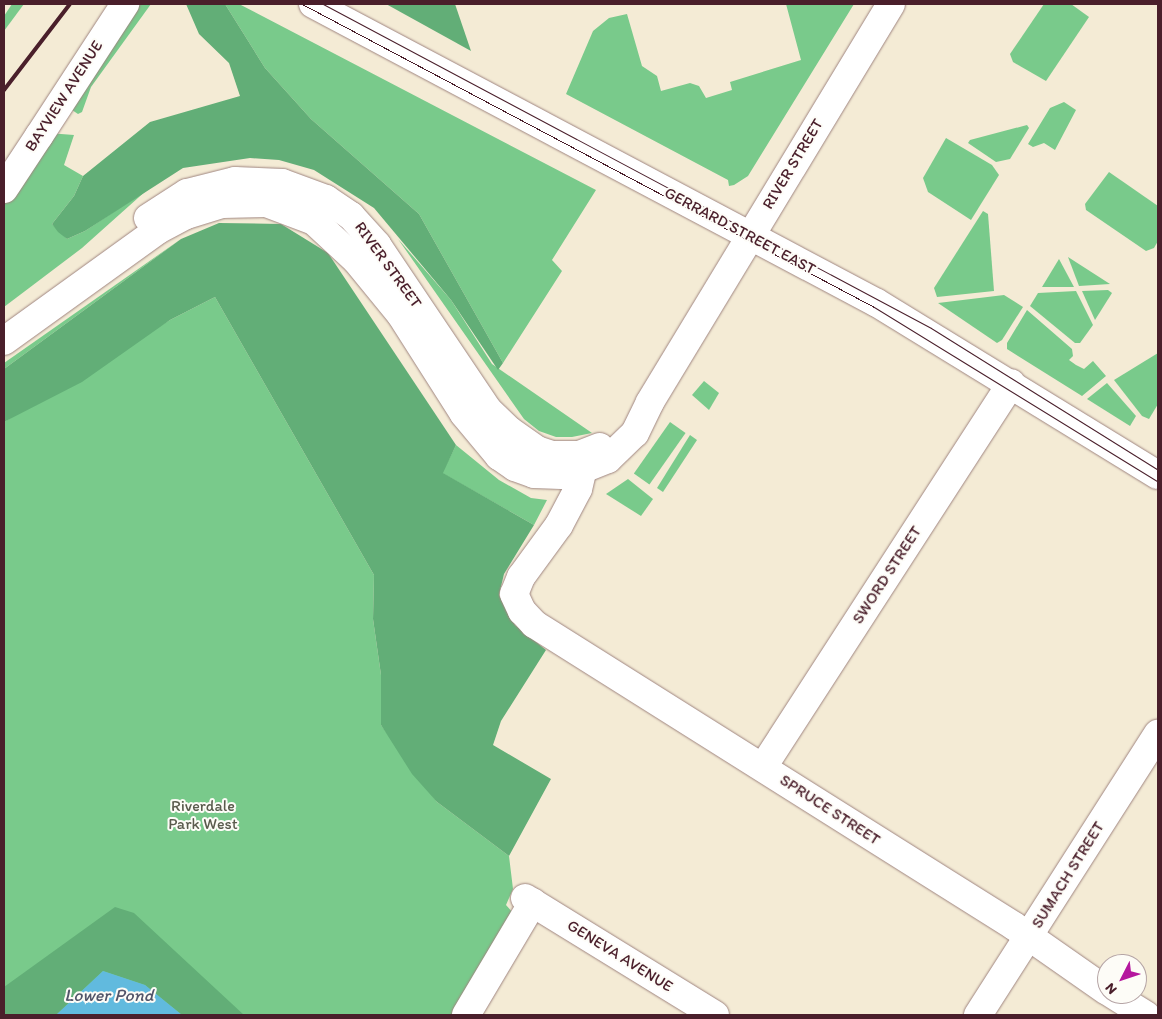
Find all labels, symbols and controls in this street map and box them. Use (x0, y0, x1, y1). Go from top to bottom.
street label: BAYVIEW AVENUE (21, 37, 107, 155)
street label: RIVER STREET (758, 115, 828, 213)
street label: GERRARD STREET EAST (661, 183, 819, 279)
street label: RIVER STREET (350, 218, 426, 312)
street label: SWORD STREET (848, 522, 926, 628)
street label: SPRUCE STREET (776, 770, 884, 850)
park label: Riverdale Park West (169, 796, 237, 834)
street label: SUMACH STREET (1027, 818, 1109, 932)
street label: GENEVA AVENUE (564, 916, 676, 996)
north arrow (1097, 954, 1147, 1004)
text: N (1102, 979, 1121, 998)
water label: Lower Pond (65, 984, 153, 1006)

